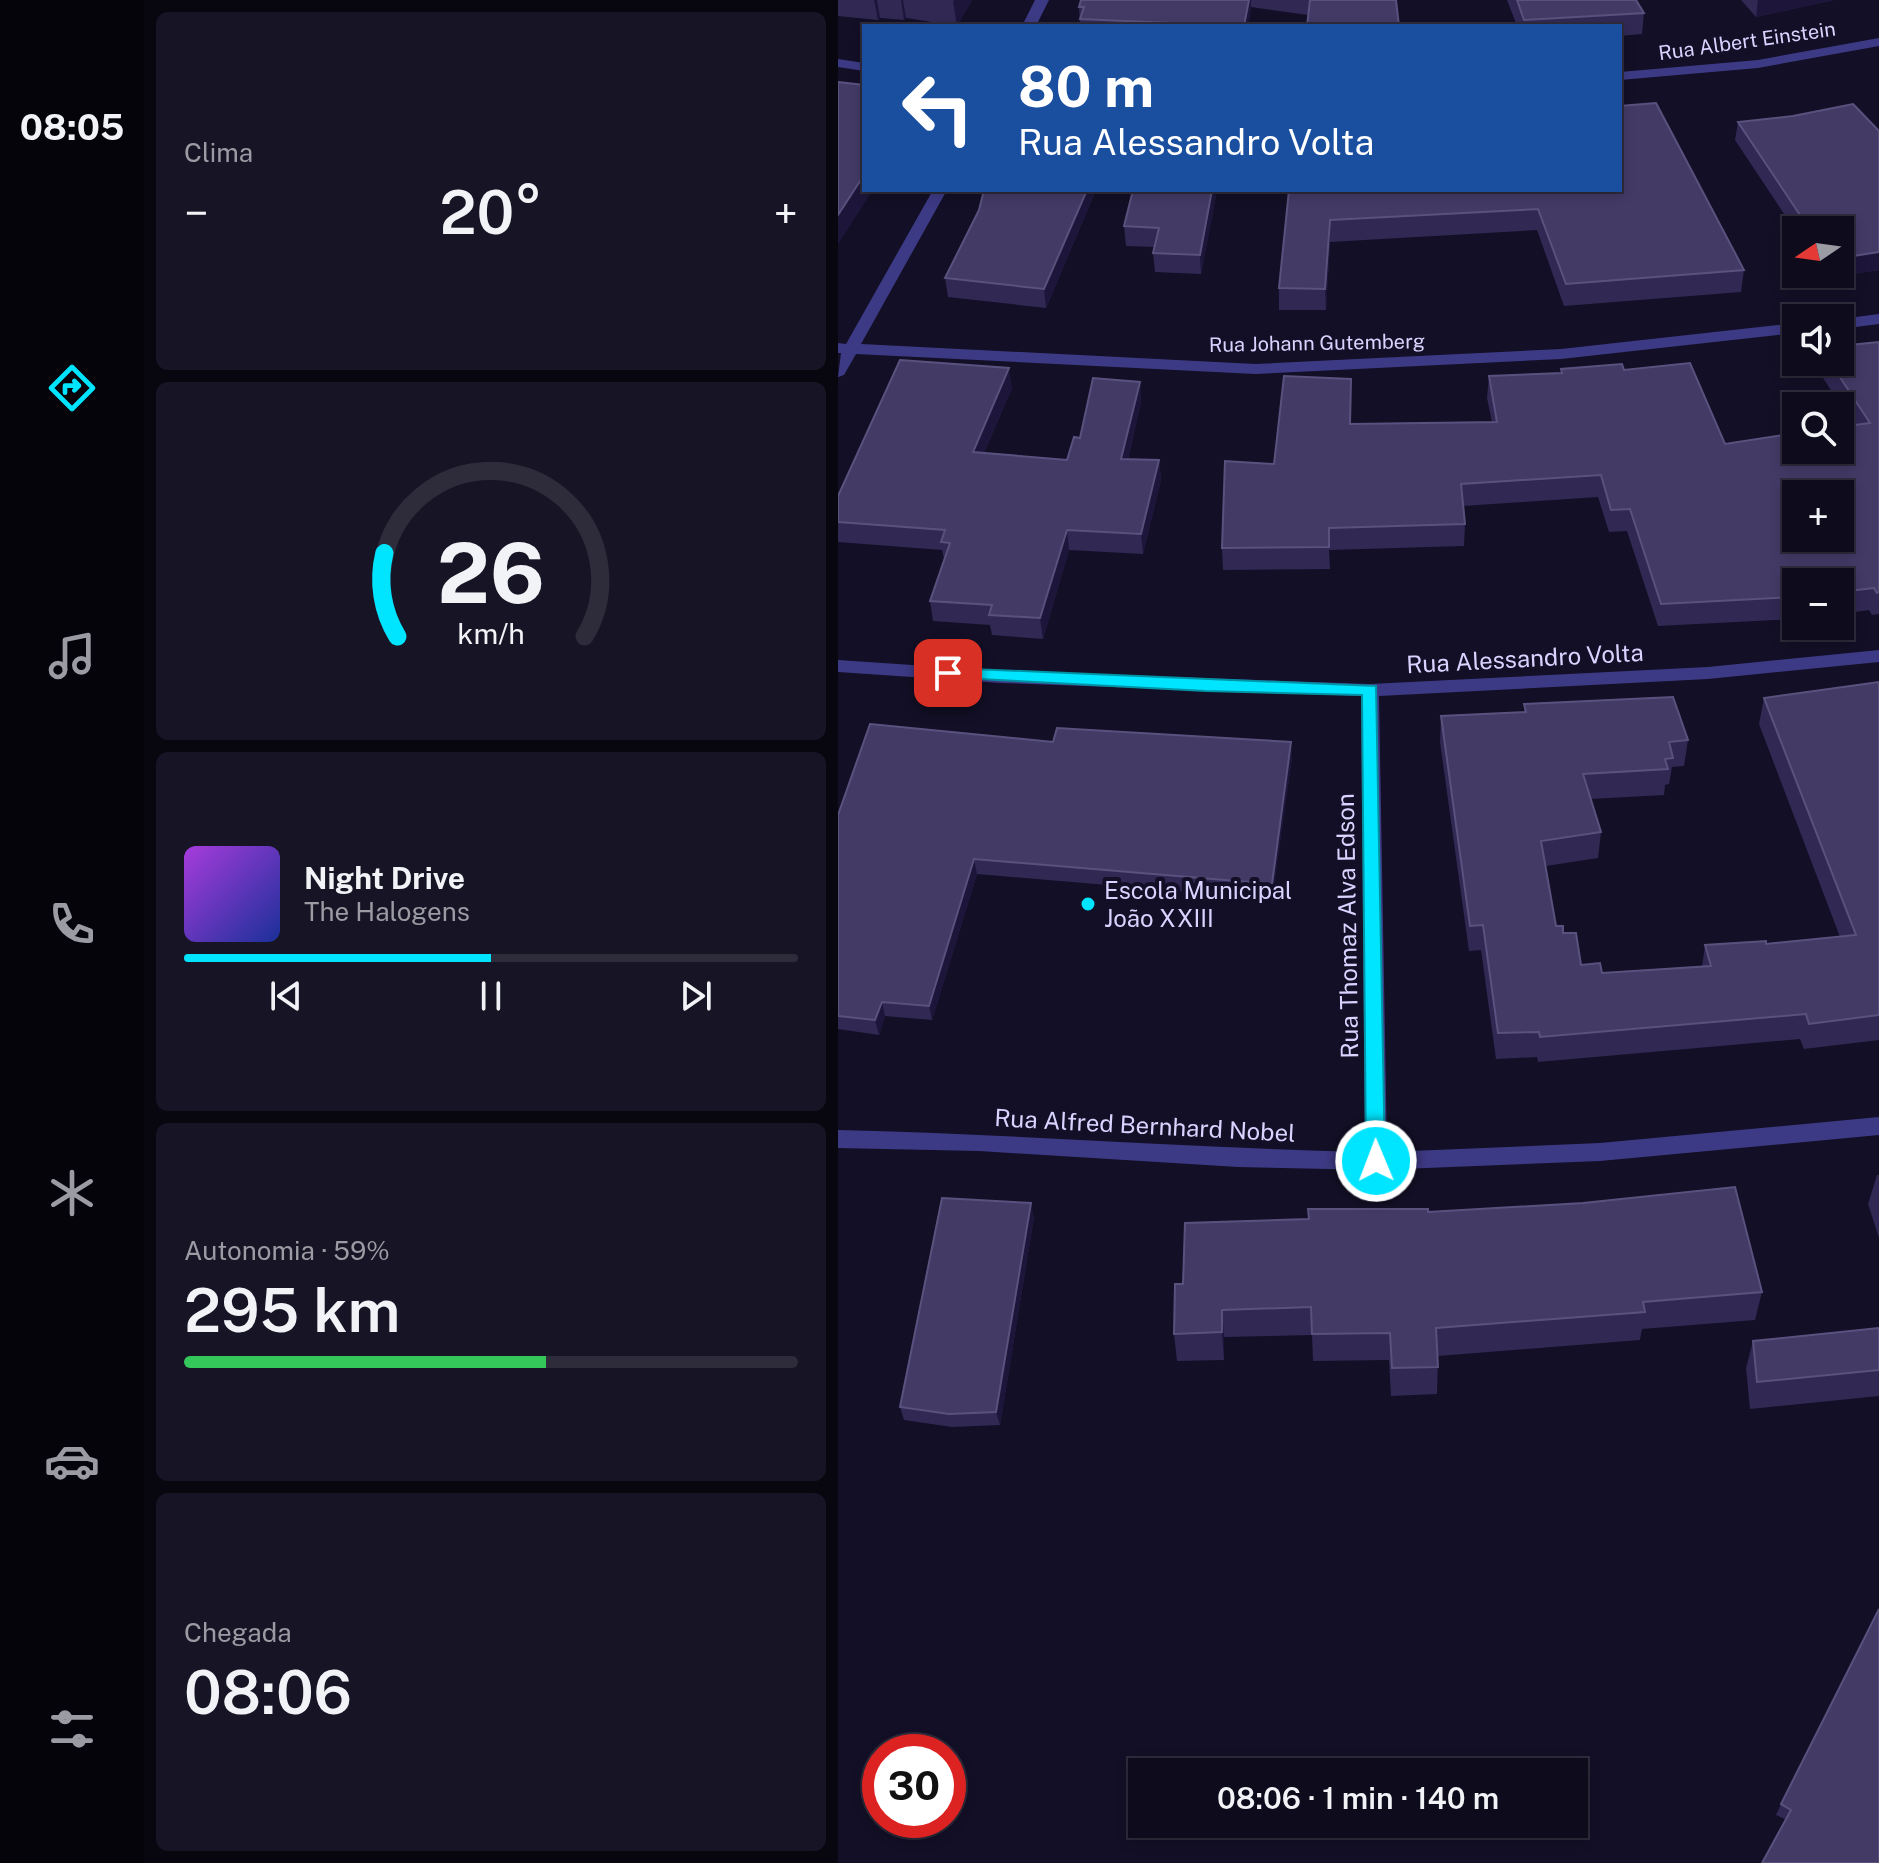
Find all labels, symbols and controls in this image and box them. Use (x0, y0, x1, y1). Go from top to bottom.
street label: Rua Albert Einstein (1657, 17, 1837, 65)
text: 80 m (1018, 54, 1154, 120)
icon: left (886, 56, 990, 160)
text: 08:05 (20, 106, 124, 148)
text: Rua Alessandro Volta (1018, 121, 1374, 163)
text: Clima (184, 137, 253, 168)
text: 20° (440, 177, 542, 248)
text: − (184, 187, 208, 239)
text: + (774, 187, 798, 239)
north arrow (1782, 216, 1854, 288)
map controls (1782, 216, 1854, 640)
button: sound (1782, 304, 1854, 376)
street label: Rua Johann Gutemberg (1209, 329, 1425, 357)
icon: directions (44, 360, 100, 416)
button: search (1782, 392, 1854, 464)
button: + (1782, 480, 1854, 552)
text: 26 (437, 524, 545, 622)
button: − (1782, 568, 1854, 640)
text: km/h (457, 617, 525, 650)
icon: music (44, 628, 100, 684)
street label: Rua Alessandro Volta (1406, 638, 1644, 678)
pin (914, 639, 982, 707)
icon: arrive (926, 651, 970, 695)
street label: Rua Thomaz Alva Edson (1331, 793, 1363, 1059)
text: Night Drive (304, 860, 465, 896)
place label: Escola Municipal João XXIII (1104, 876, 1292, 932)
marker: Escola Municipal João XXIII (1079, 895, 1097, 913)
icon: phone (44, 896, 100, 952)
text: The Halogens (304, 896, 470, 927)
icon: previous (264, 974, 308, 1018)
icon: pause (469, 974, 513, 1018)
icon: next (674, 974, 718, 1018)
street label: Rua Alfred Bernhard Nobel (994, 1103, 1296, 1147)
position arrow (1334, 1119, 1418, 1203)
icon: climate (44, 1165, 100, 1221)
text: Autonomia · 59% (184, 1235, 390, 1266)
text: 295 km (184, 1275, 400, 1346)
icon: car (44, 1433, 100, 1489)
text: Chegada (184, 1617, 292, 1648)
text: 08:06 (184, 1657, 352, 1728)
icon: filters (44, 1701, 100, 1757)
speed limit sign: 30 (862, 1734, 966, 1838)
text: 08:06 · 1 min · 140 m (1217, 1780, 1499, 1816)

